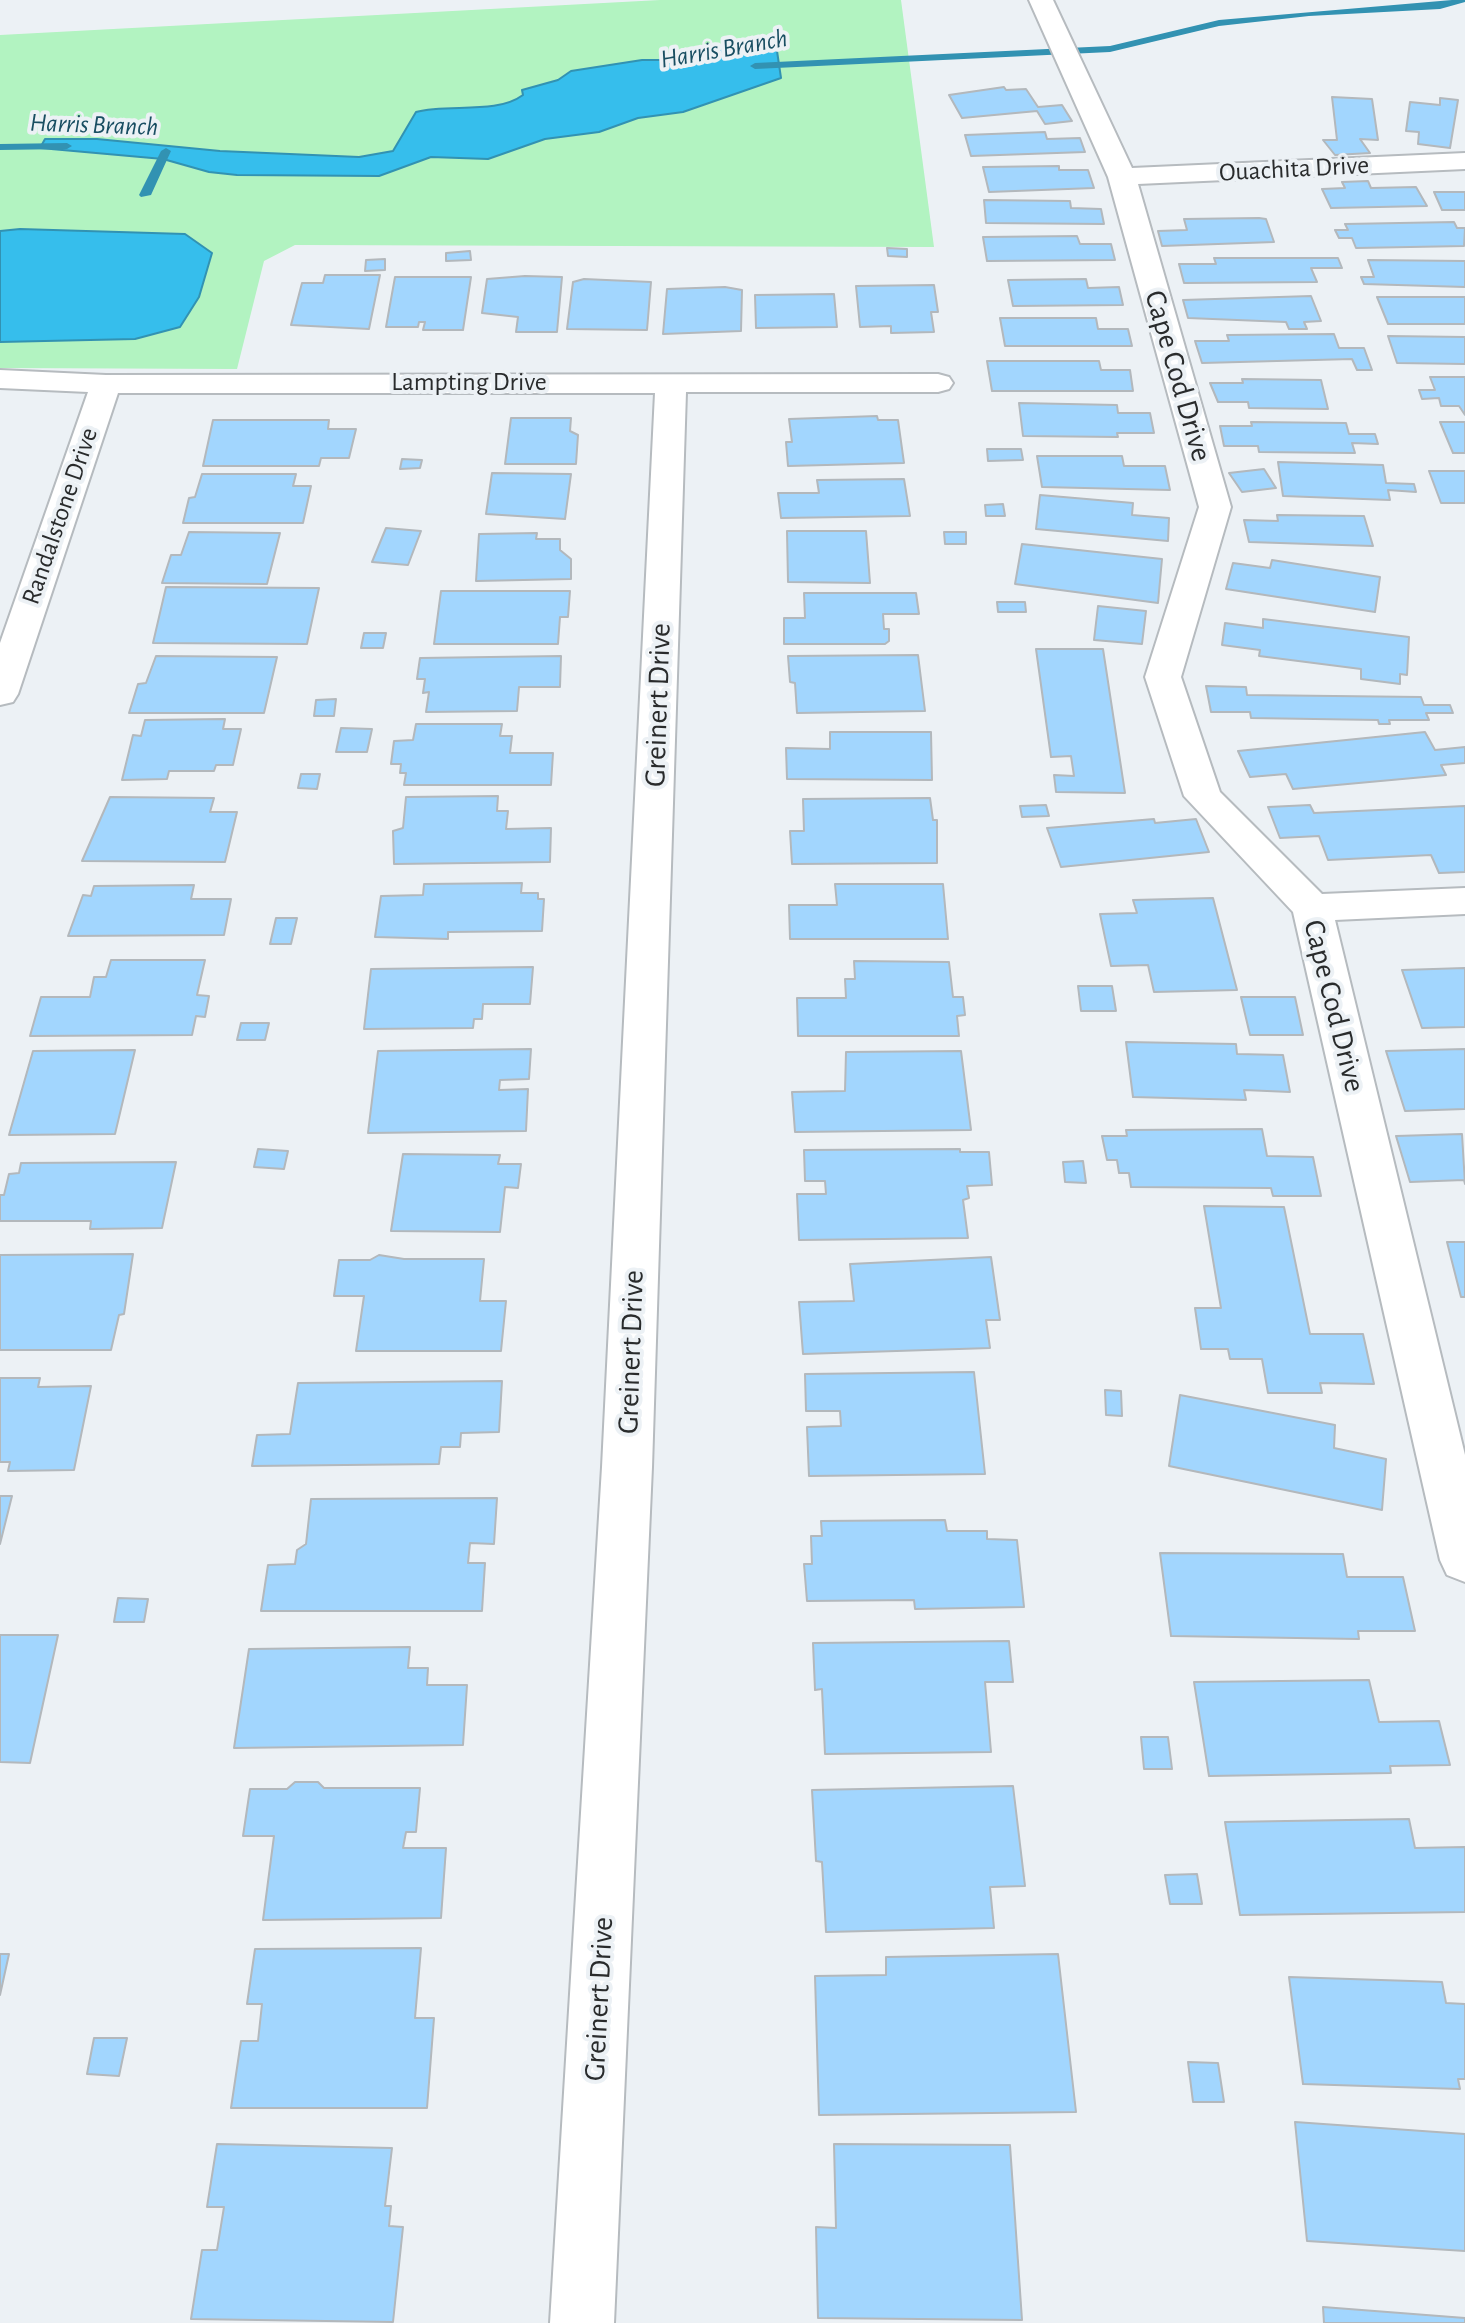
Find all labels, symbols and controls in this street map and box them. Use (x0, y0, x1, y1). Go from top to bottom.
water label: Harris Branch (658, 22, 790, 76)
water label: Harris Branch (29, 107, 159, 143)
street label: Ouachita Drive (1218, 149, 1370, 189)
street label: Cape Cod Drive (1136, 286, 1220, 466)
street label: Lampting Drive (391, 366, 547, 398)
street label: Randalstone Drive (15, 424, 105, 608)
street label: Greinert Drive (637, 622, 679, 788)
street label: Cape Cod Drive (1295, 916, 1373, 1096)
street label: Greinert Drive (610, 1269, 652, 1435)
street label: Greinert Drive (577, 1916, 621, 2082)

